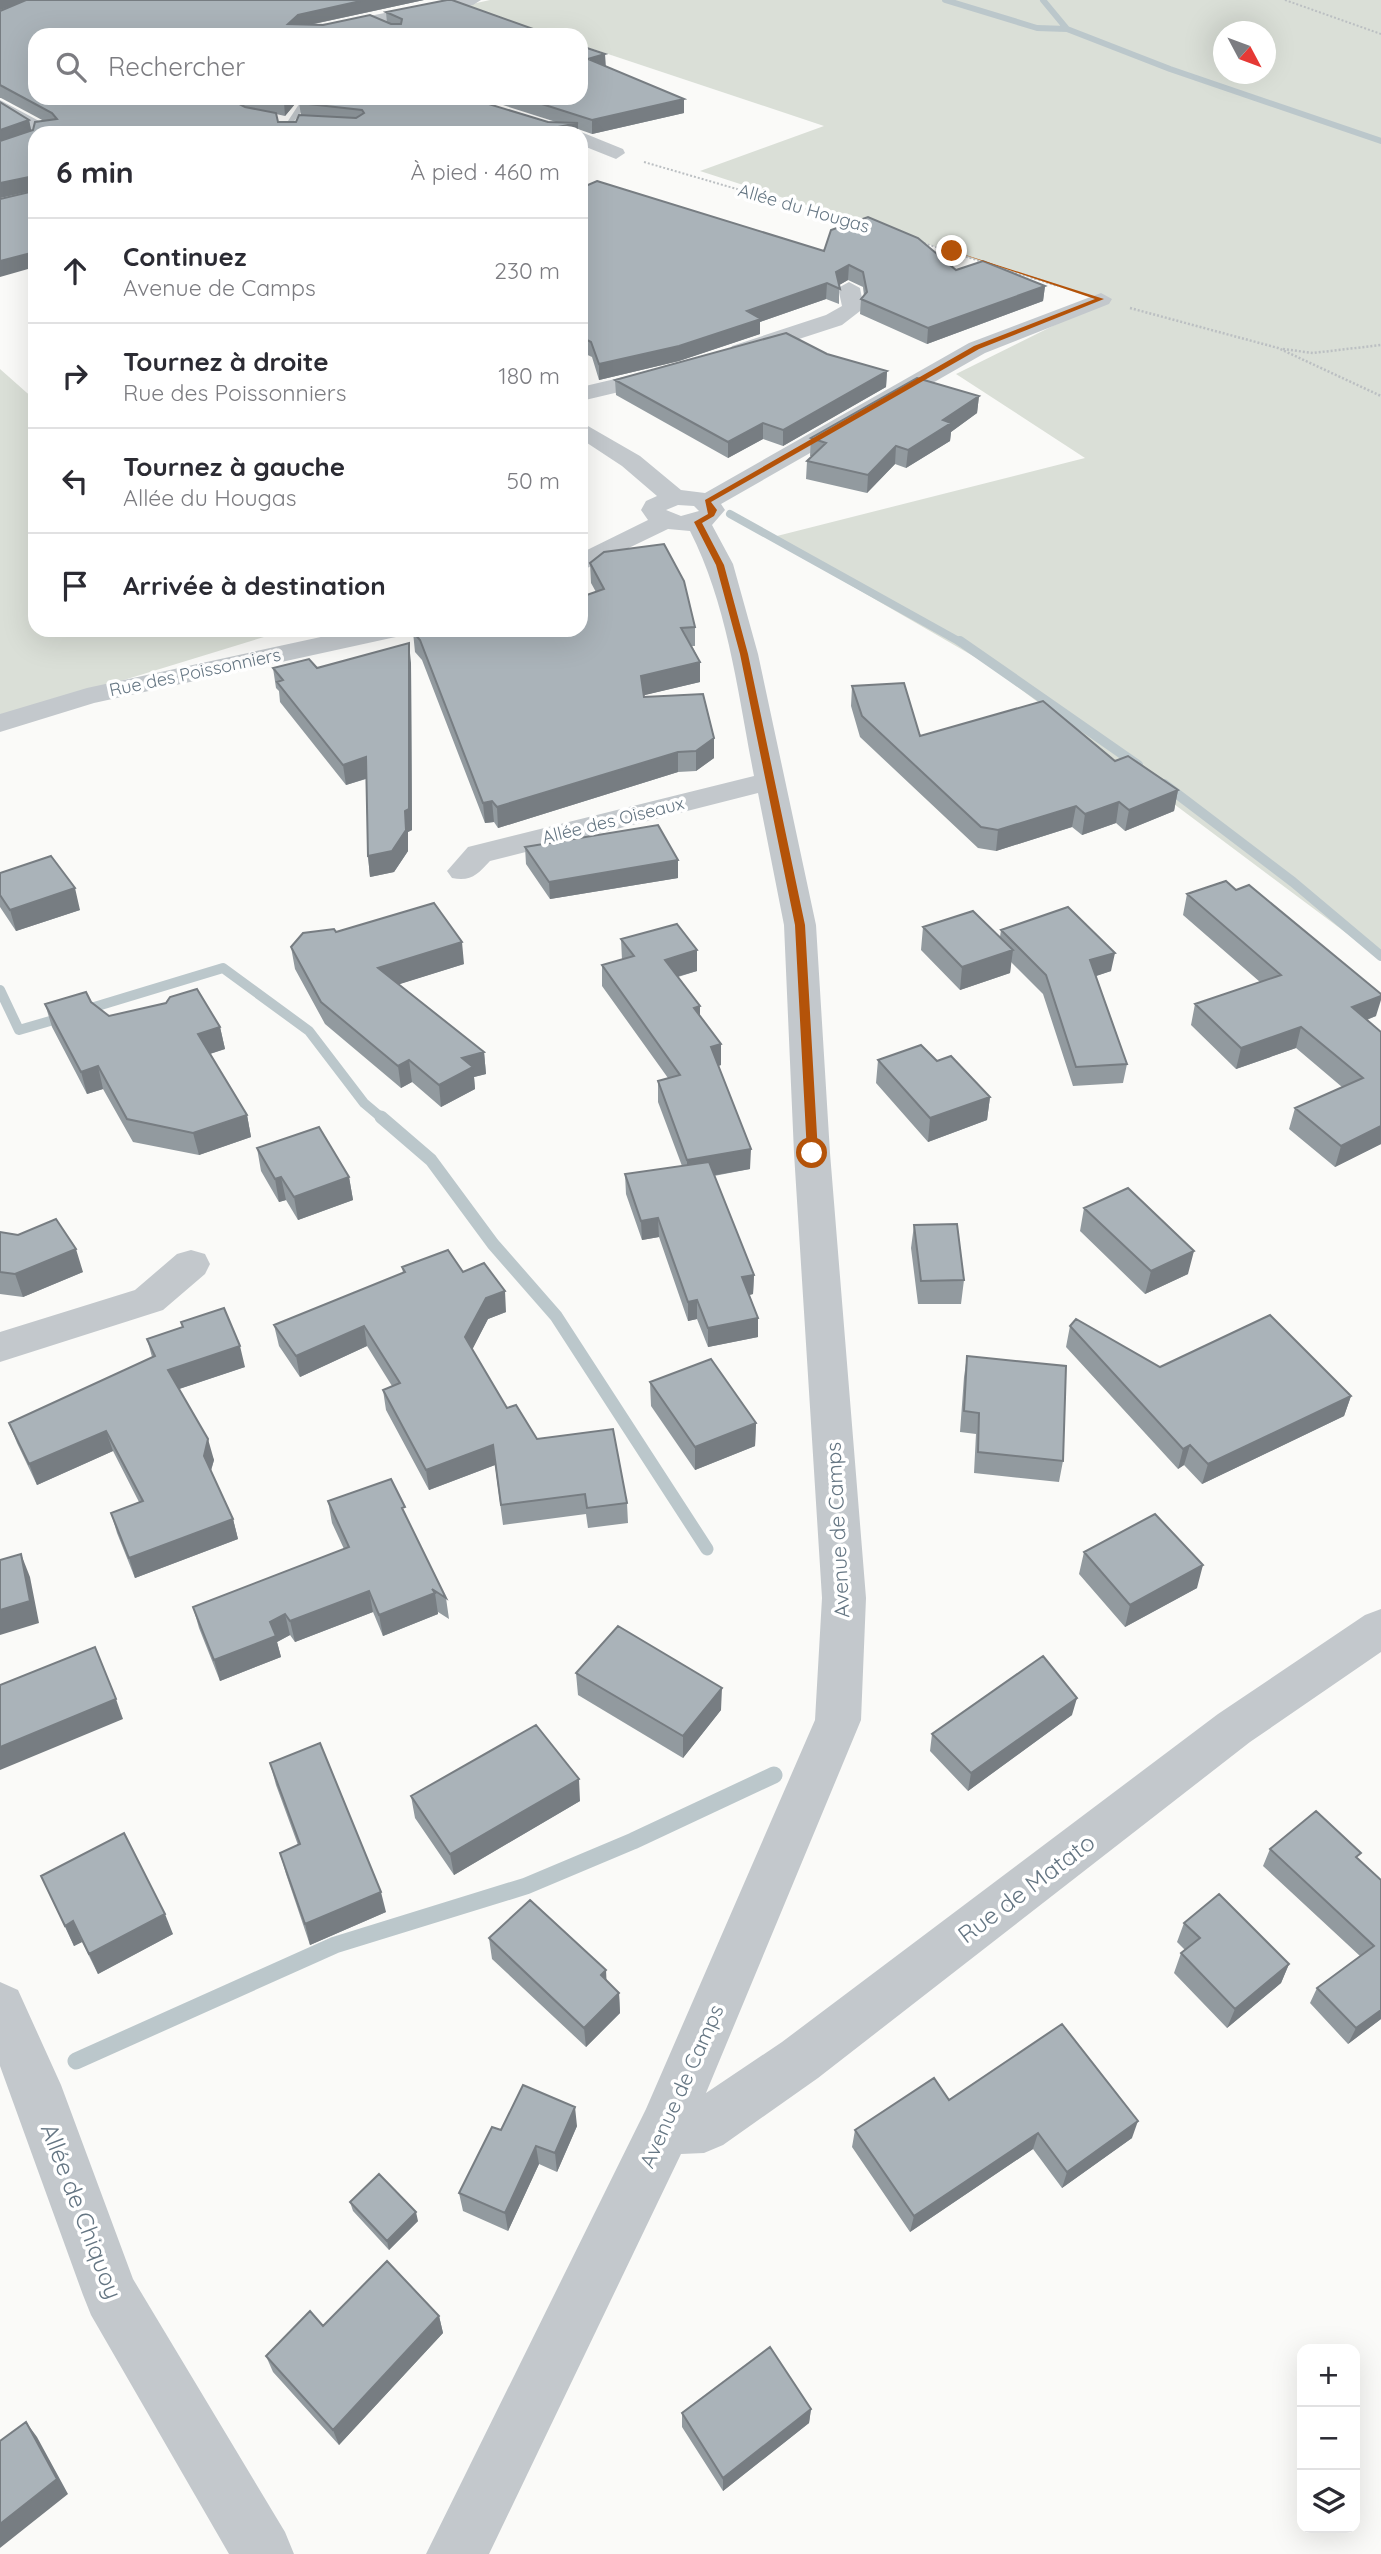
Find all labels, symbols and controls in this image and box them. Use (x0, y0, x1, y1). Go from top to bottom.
north arrow (1213, 21, 1276, 84)
search box (28, 28, 588, 105)
icon: search (52, 48, 90, 86)
text: Rechercher (108, 50, 245, 83)
text: 6 min (56, 153, 134, 191)
text: À pied · 460 m (411, 157, 560, 186)
street label: Allée du Hougas (736, 178, 872, 238)
route end (936, 235, 967, 266)
text: Continuez (123, 240, 246, 273)
icon: ahead (56, 252, 94, 290)
text: 230 m (494, 256, 560, 285)
text: Avenue de Camps (123, 273, 316, 302)
text: Tournez à droite (123, 345, 328, 378)
icon: right (56, 357, 94, 395)
text: 180 m (498, 361, 560, 390)
text: Rue des Poissonniers (123, 378, 346, 407)
text: Tournez à gauche (123, 450, 345, 483)
icon: left (56, 462, 94, 500)
text: 50 m (507, 466, 560, 495)
text: Allée du Hougas (123, 483, 296, 512)
icon: arrive (56, 567, 94, 605)
text: Arrivée à destination (123, 569, 386, 602)
street label: Rue des Poissonniers (107, 643, 283, 701)
street label: Allée des Oiseaux (540, 791, 687, 849)
route start (796, 1137, 827, 1168)
street label: Avenue de Camps (819, 1441, 855, 1619)
street label: Rue de Matato (952, 1827, 1100, 1949)
street label: Avenue de Camps (633, 2000, 729, 2172)
street label: Allée de Chiquoy (35, 2119, 129, 2303)
map controls (1297, 2344, 1360, 2533)
button: + (1297, 2344, 1360, 2407)
button: − (1297, 2407, 1360, 2470)
button: layers (1297, 2470, 1360, 2533)

